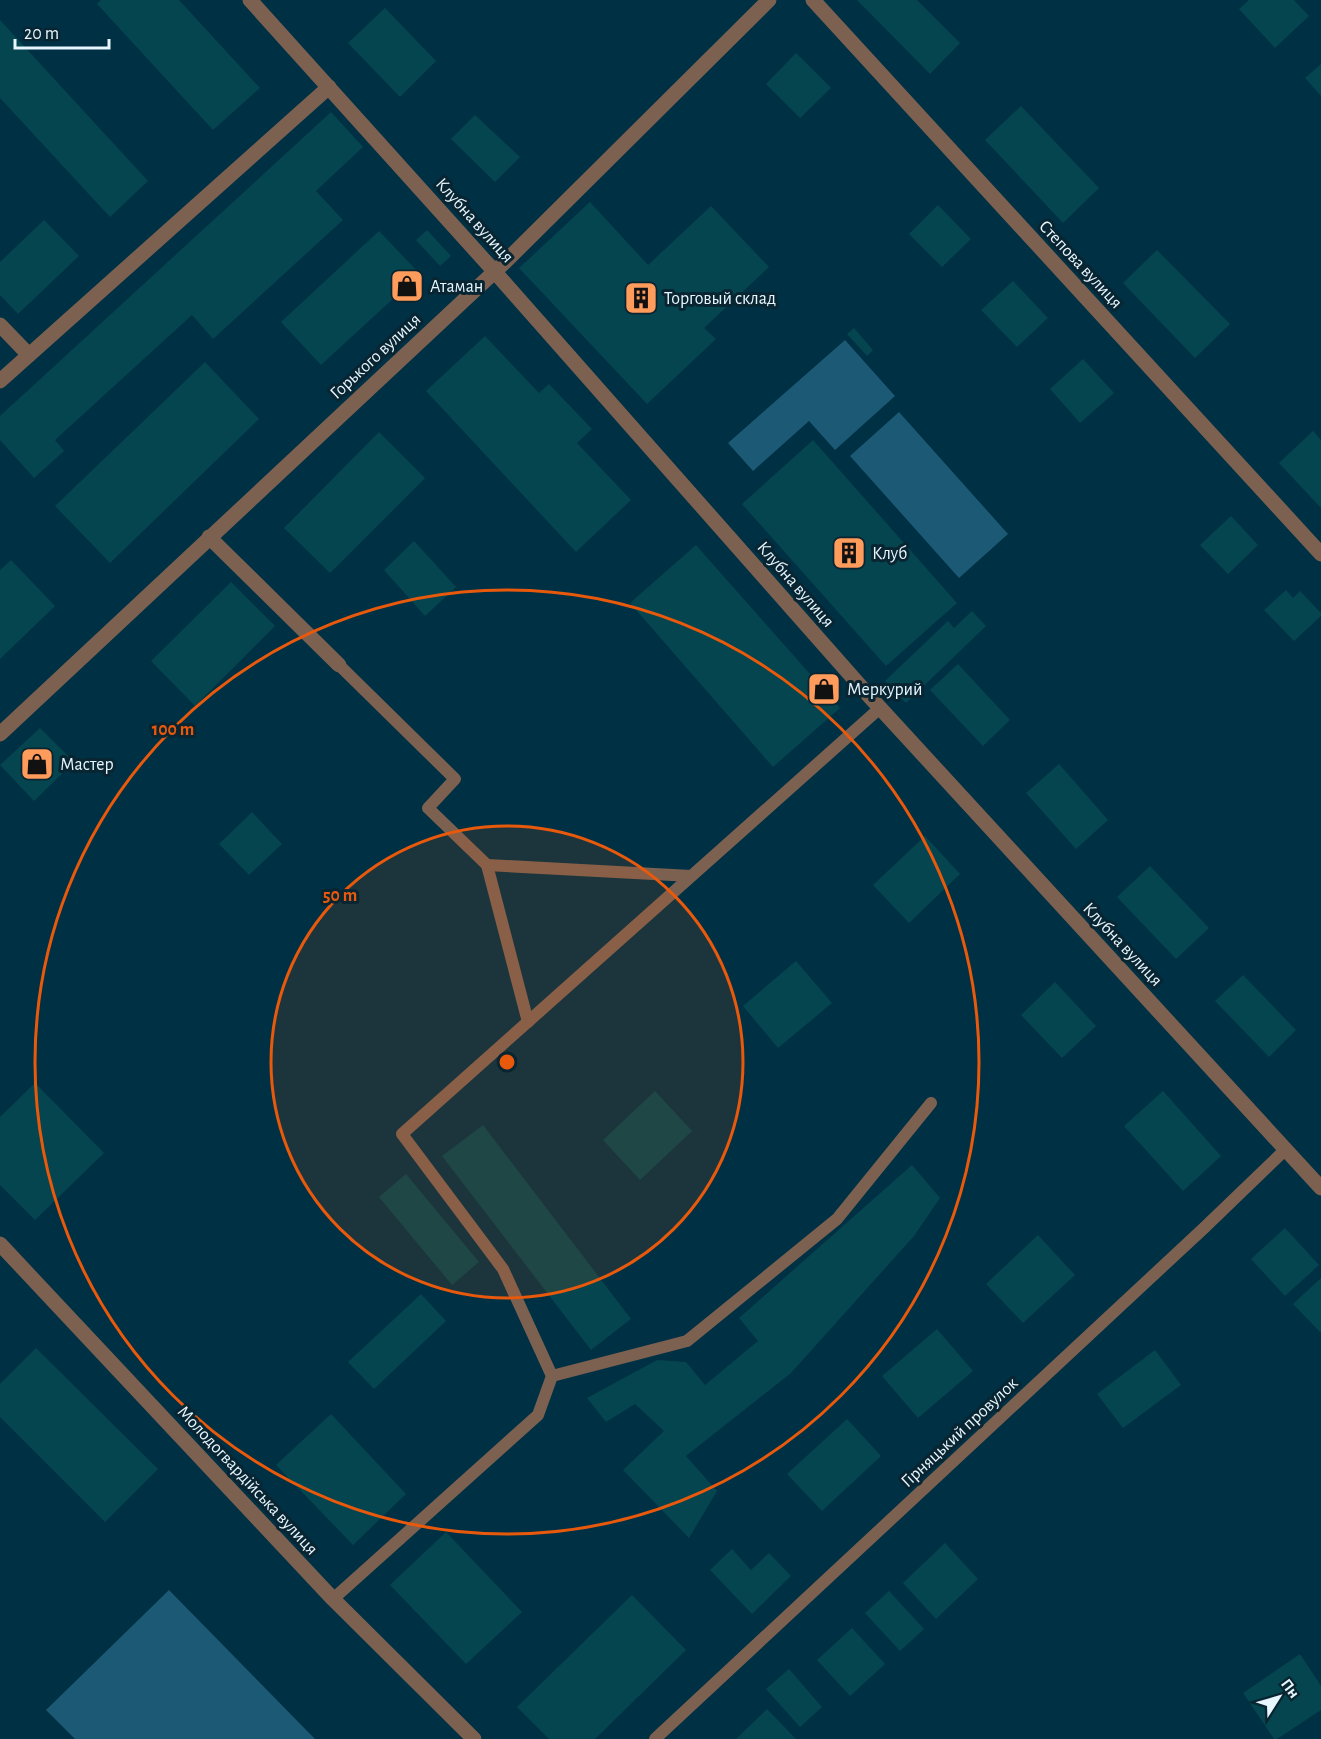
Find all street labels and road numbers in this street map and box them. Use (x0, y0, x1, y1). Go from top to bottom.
street label: Клубна вулиця (432, 174, 518, 266)
street label: Степова вулиця (1035, 217, 1125, 312)
street label: Горького вулиця (327, 310, 424, 403)
street label: Клубна вулиця (753, 538, 838, 631)
street label: Клубна вулиця (1079, 899, 1166, 990)
street label: Гірняцький провулок (898, 1374, 1022, 1491)
street label: Молодогвардійська вулиця (174, 1403, 321, 1559)

